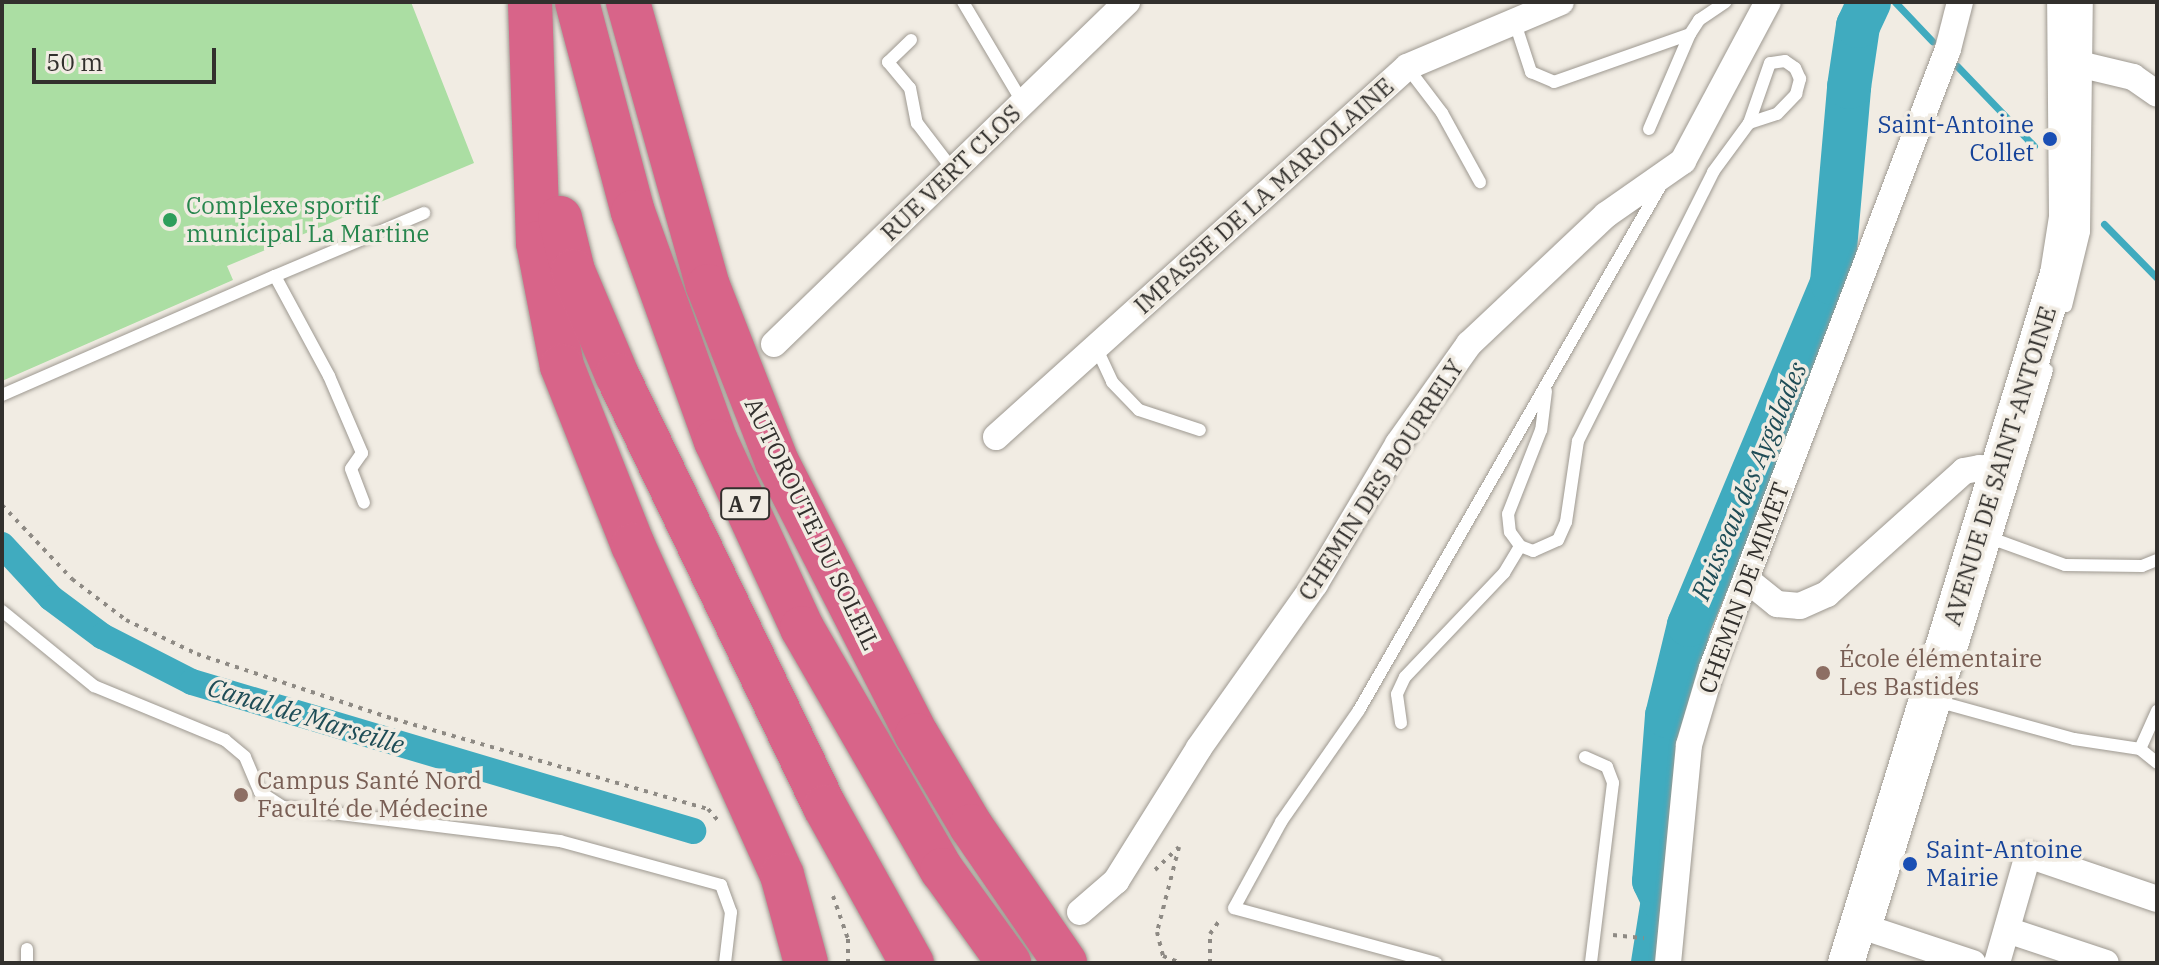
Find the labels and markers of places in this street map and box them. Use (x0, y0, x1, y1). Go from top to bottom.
place label: Saint-Antoine Collet (1877, 111, 2034, 167)
marker: Saint-Antoine Collet (2041, 130, 2059, 148)
place label: Complexe sportif municipal La Martine (186, 192, 429, 248)
marker: Complexe sportif municipal La Martine (161, 211, 179, 229)
place label: École élémentaire Les Bastides (1839, 645, 2042, 701)
marker: École élémentaire Les Bastides (1814, 664, 1832, 682)
place label: Campus Santé Nord Faculté de Médecine (257, 767, 488, 823)
marker: Campus Santé Nord Faculté de Médecine (232, 786, 250, 804)
place label: Saint-Antoine Mairie (1926, 836, 2083, 892)
marker: Saint-Antoine Mairie (1901, 855, 1919, 873)

